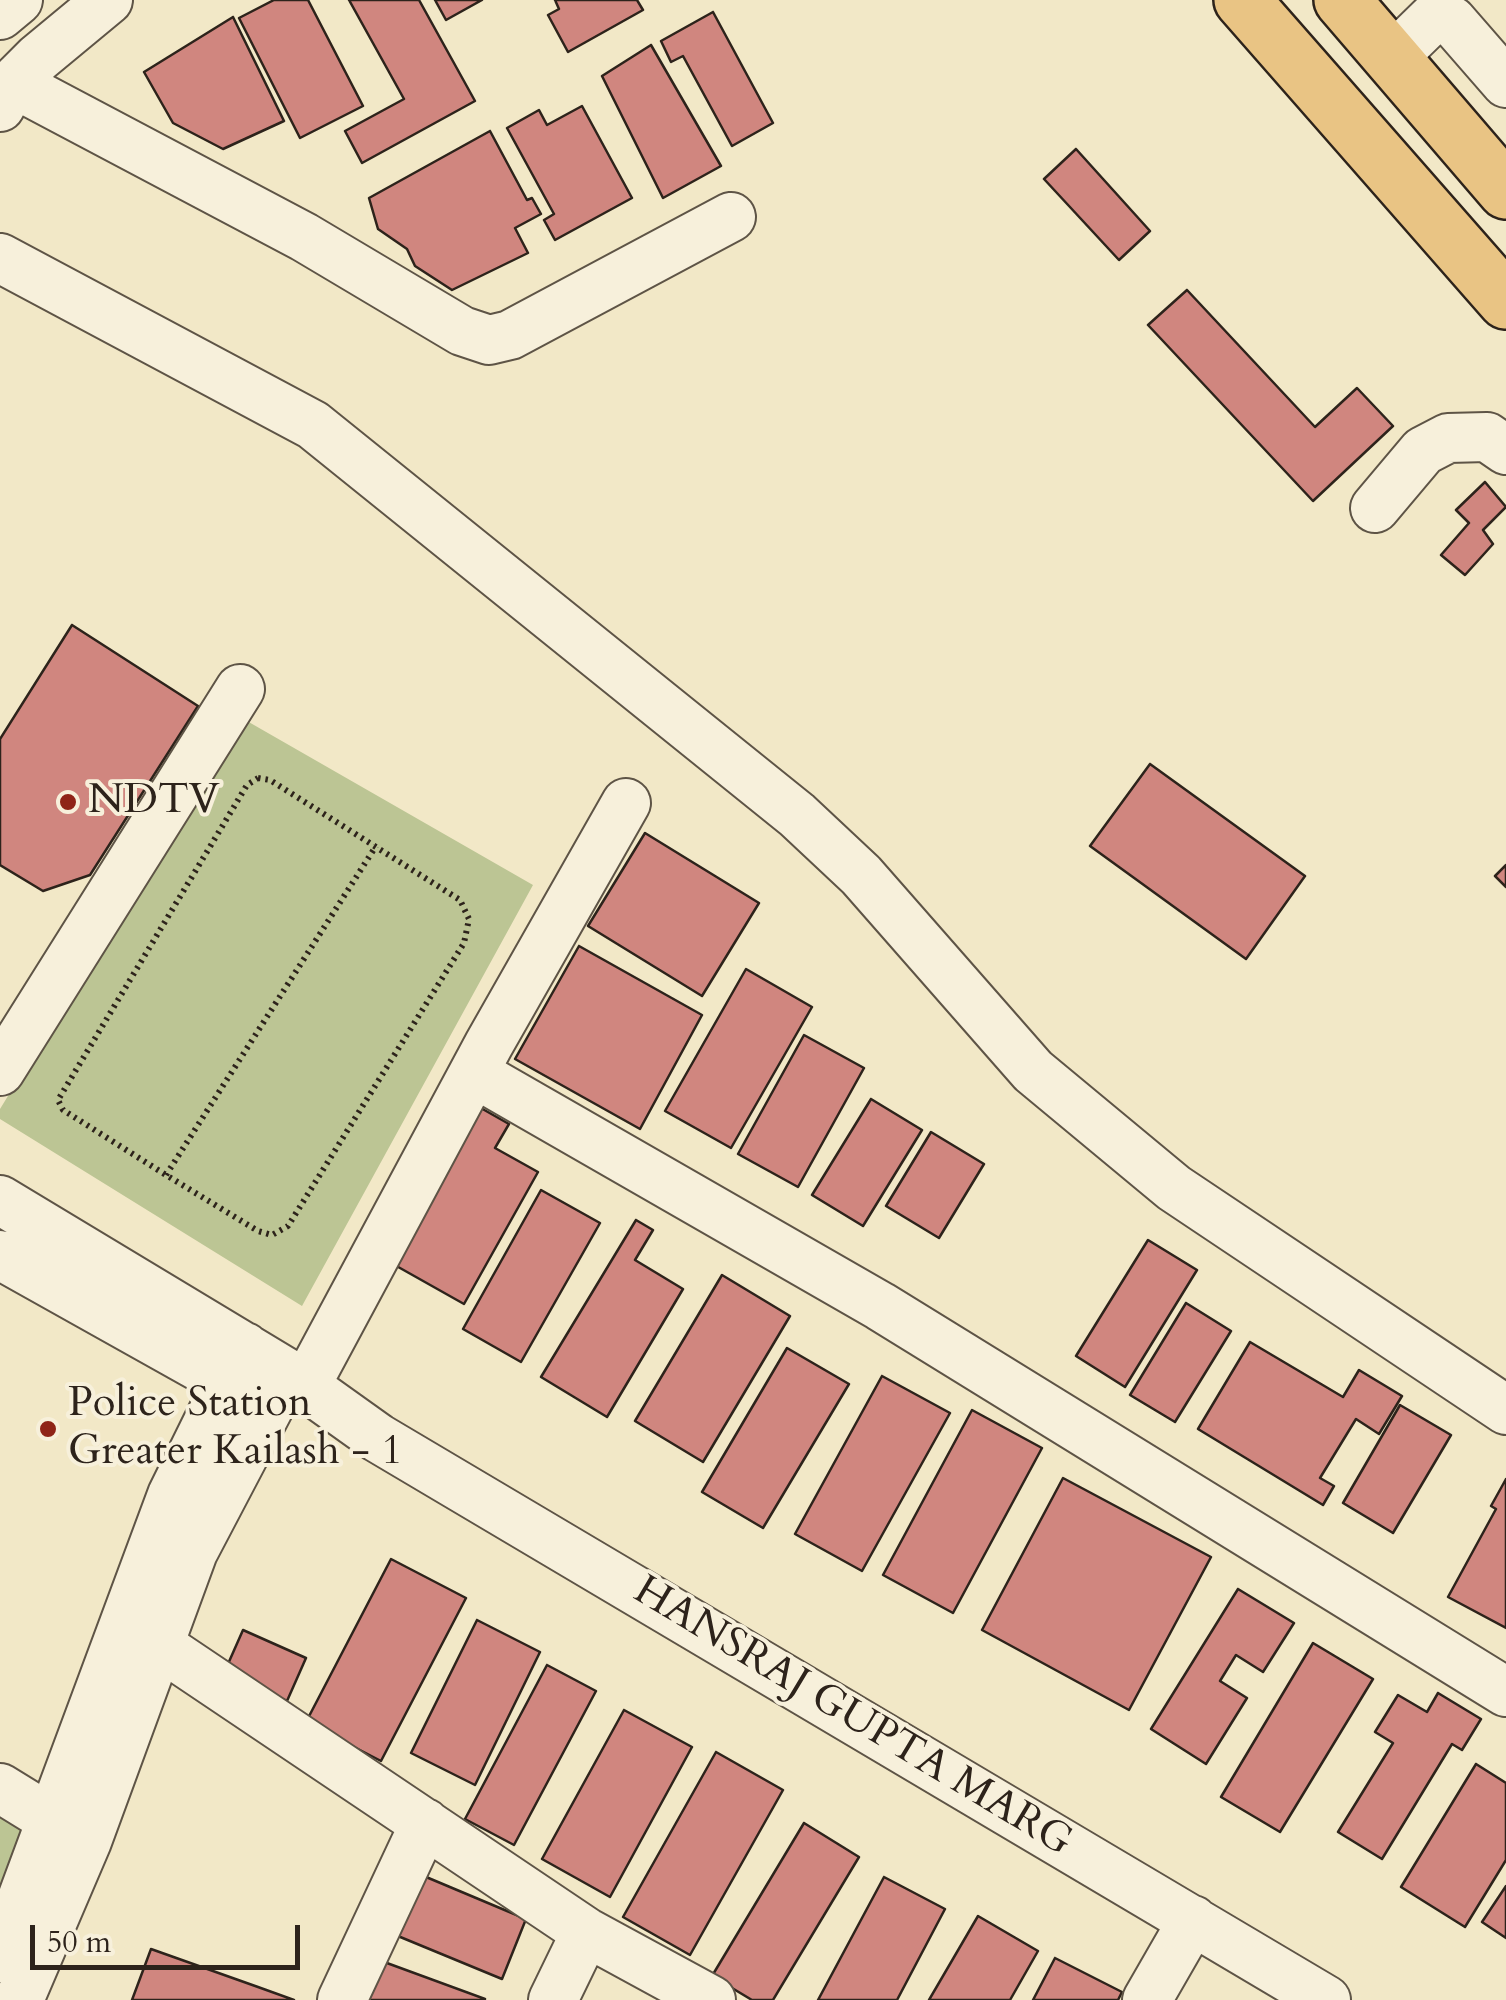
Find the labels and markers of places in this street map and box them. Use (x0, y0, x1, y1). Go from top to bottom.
place label: NDTV (88, 777, 220, 827)
marker: NDTV (57, 791, 79, 813)
place label: Police Station Greater Kailash - 1 (68, 1380, 403, 1478)
marker: Police Station Greater Kailash - 1 (37, 1418, 59, 1440)

